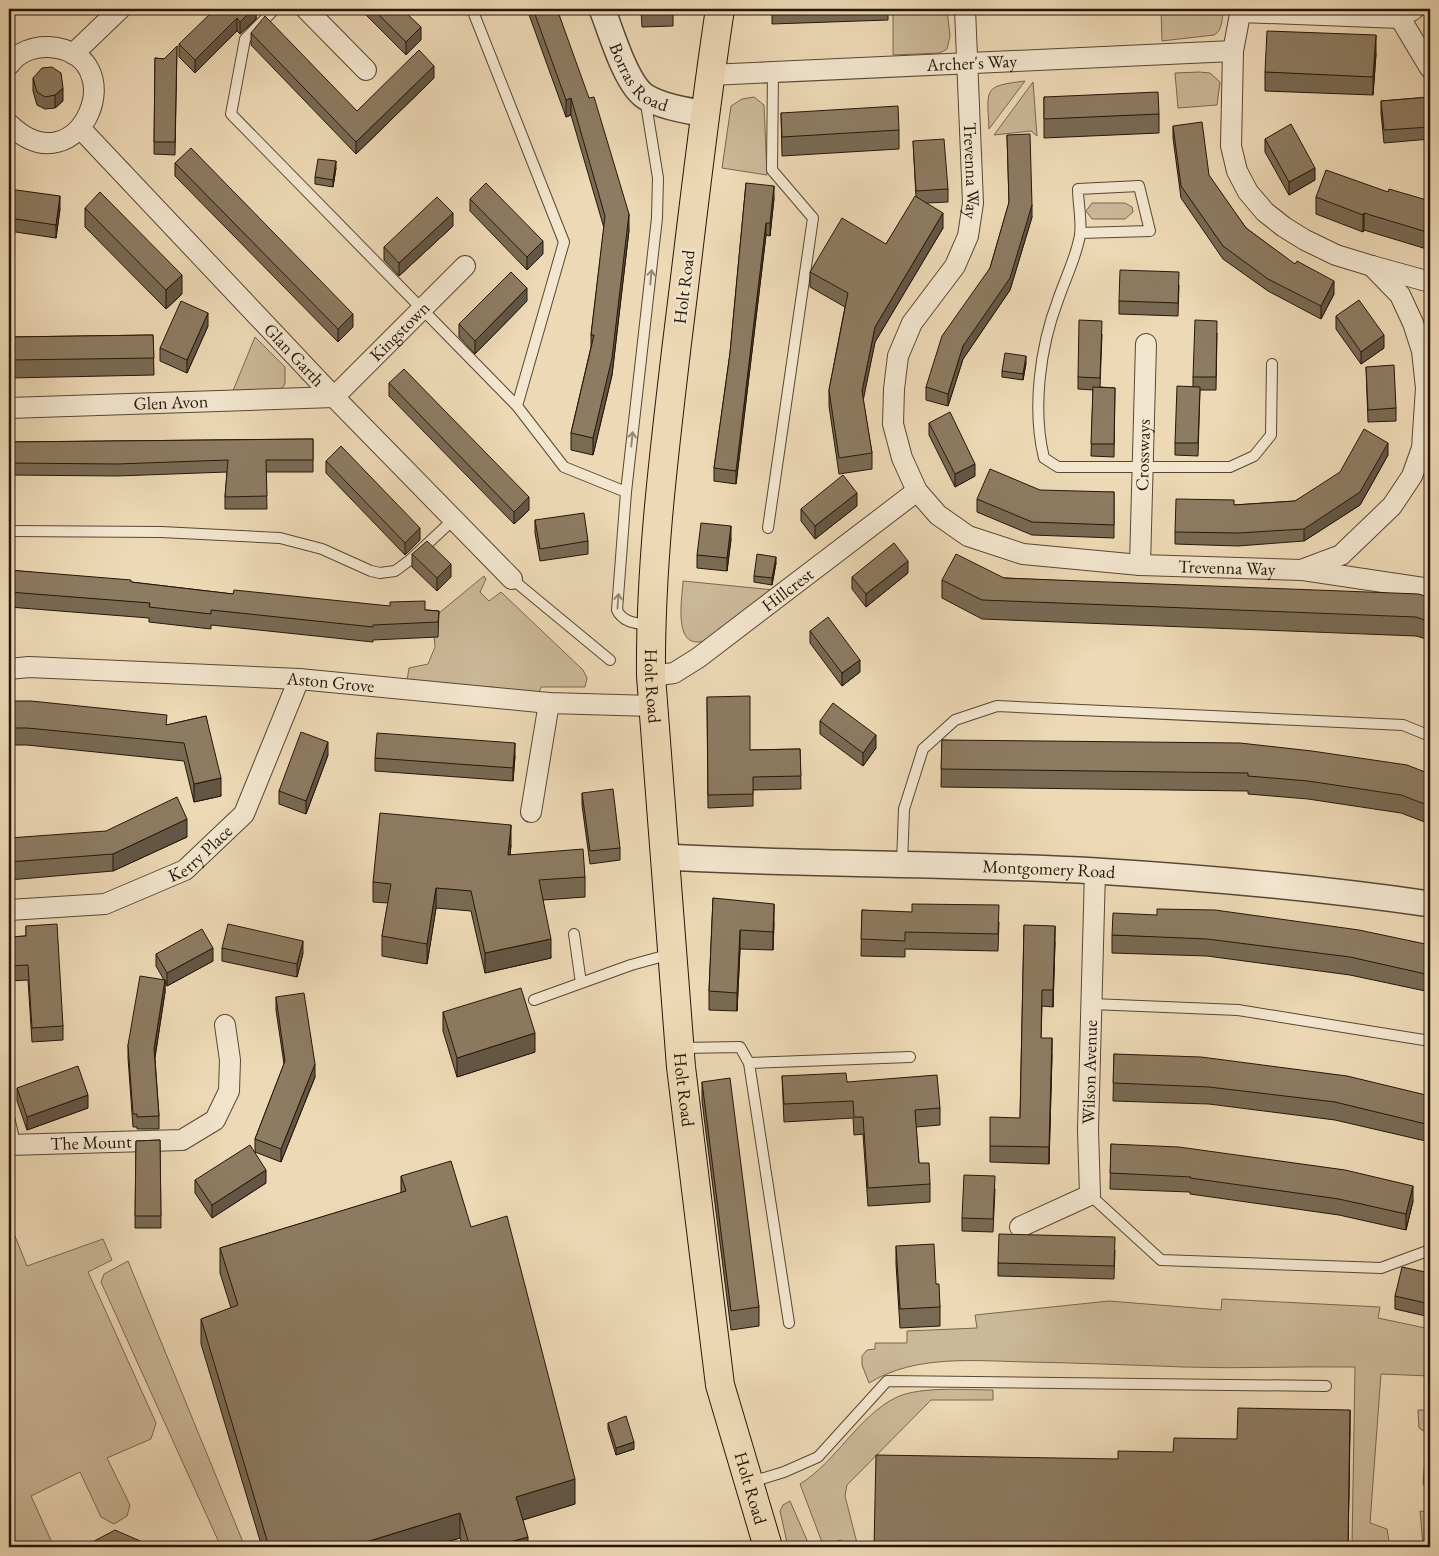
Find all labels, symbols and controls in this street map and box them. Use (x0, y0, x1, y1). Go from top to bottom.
street label: Borras Road (604, 39, 672, 117)
street label: Archer's Way (925, 49, 1018, 76)
street label: Trevenna Way (959, 122, 985, 221)
street label: Holt Road (668, 248, 700, 325)
one-way arrow (646, 269, 656, 285)
street label: Kingstown (364, 296, 435, 366)
street label: Glan Garth (259, 318, 330, 391)
street label: Glen Avon (133, 389, 209, 415)
street label: Crossways (1130, 418, 1155, 491)
one-way arrow (627, 431, 637, 447)
street label: Trevenna Way (1178, 554, 1276, 580)
street label: Hillcrest (757, 562, 818, 616)
one-way arrow (613, 593, 623, 609)
street label: Holt Road (640, 649, 667, 725)
street label: Aston Grove (285, 666, 376, 697)
street label: Kerry Place (164, 819, 237, 887)
street label: Montgomery Road (982, 854, 1117, 883)
street label: Wilson Avenue (1076, 1019, 1102, 1125)
street label: Holt Road (669, 1052, 700, 1129)
street label: The Mount (50, 1129, 132, 1155)
street label: Holt Road (729, 1449, 773, 1528)

